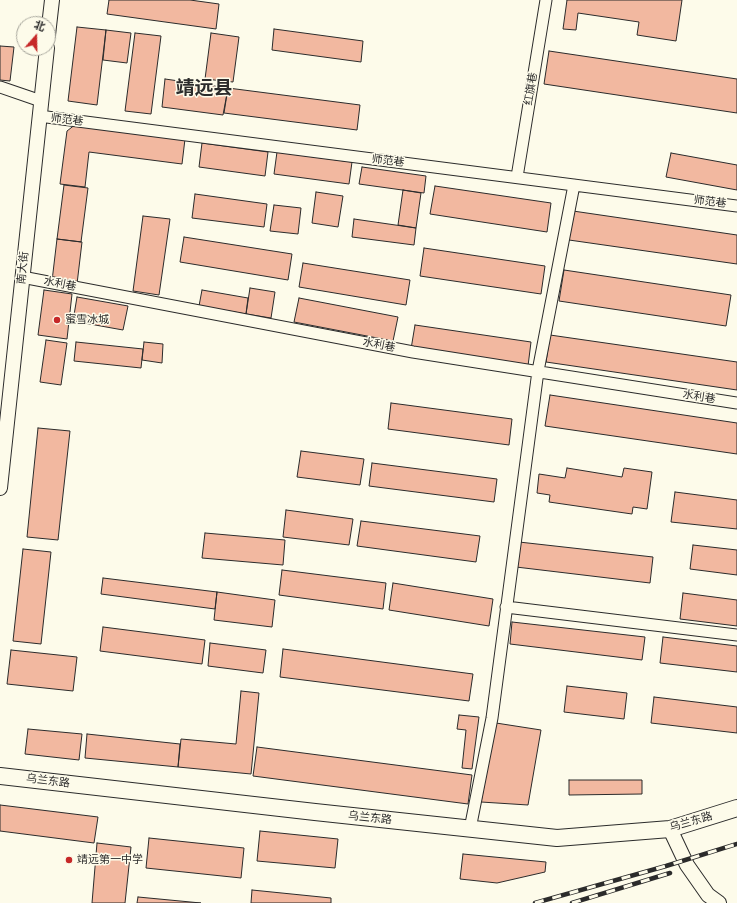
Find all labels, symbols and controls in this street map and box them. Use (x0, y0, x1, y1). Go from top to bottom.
north arrow (16, 16, 56, 56)
text: 北 (32, 17, 47, 34)
street label: 红旗巷 (522, 72, 540, 106)
district label: 靖远县 (176, 78, 232, 100)
street label: 师范巷 (50, 111, 84, 129)
street label: 师范巷 (371, 152, 405, 170)
street label: 师范巷 (693, 193, 727, 211)
street label: 南大街 (15, 251, 31, 285)
street label: 水利巷 (43, 274, 77, 294)
place label: 蜜雪冰城 (65, 313, 109, 327)
marker: 蜜雪冰城 (52, 315, 62, 325)
street label: 水利巷 (362, 335, 396, 355)
street label: 水利巷 (682, 388, 716, 406)
street label: 乌兰东路 (25, 772, 71, 790)
street label: 乌兰东路 (347, 809, 393, 827)
street label: 乌兰东路 (668, 810, 714, 834)
place label: 靖远第一中学 (77, 853, 143, 867)
marker: 靖远第一中学 (64, 855, 74, 865)

